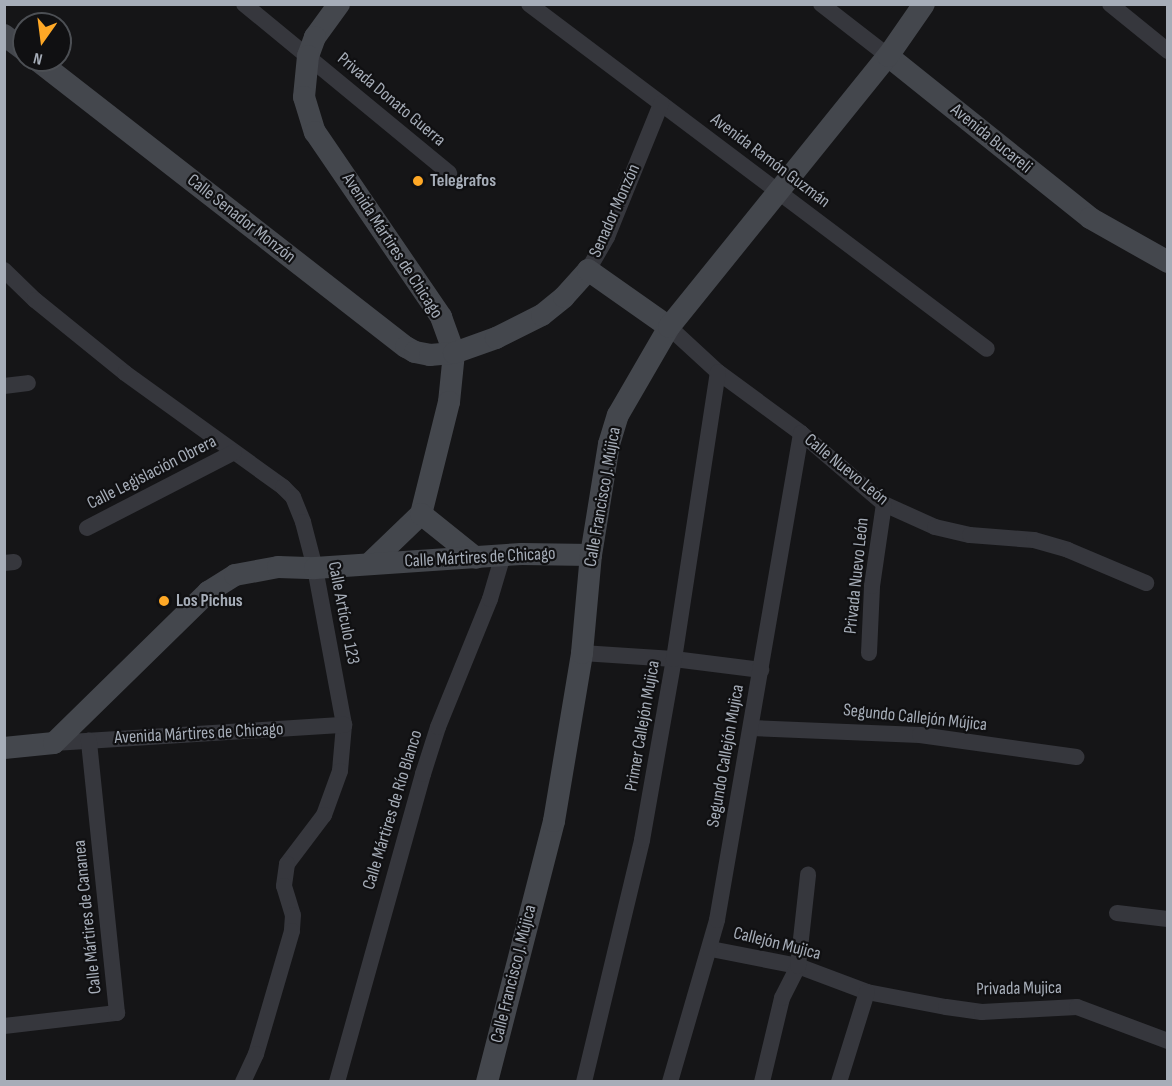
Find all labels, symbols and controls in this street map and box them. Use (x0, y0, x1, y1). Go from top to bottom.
north arrow (12, 12, 72, 72)
text: N (32, 48, 44, 68)
street label: Privada Donato Guerra (333, 49, 449, 151)
street label: Avenida Bucareli (946, 100, 1036, 178)
street label: Avenida Ramón Guzmán (706, 109, 834, 213)
street label: Senador Monzón (585, 161, 645, 261)
street label: Avenida Mártires de Chicago (337, 169, 447, 323)
street label: Calle Senador Monzón (182, 170, 300, 268)
place label: Telegrafos (430, 170, 496, 192)
marker: Telegrafos (411, 174, 425, 188)
street label: Calle Francisco J. Mújica (580, 426, 626, 568)
street label: Calle Nuevo León (800, 430, 892, 510)
street label: Calle Legislación Obrera (84, 431, 220, 515)
street label: Privada Nuevo León (840, 517, 874, 635)
street label: Calle Mártires de Chicago (404, 543, 556, 573)
street label: Calle Artículo 123 (322, 560, 364, 666)
place label: Los Pichus (176, 590, 243, 612)
marker: Los Pichus (157, 594, 171, 608)
street label: Primer Callejón Mujica (621, 659, 665, 793)
street label: Segundo Callejón Mujica (703, 683, 749, 829)
street label: Segundo Callejón Mújica (842, 700, 988, 736)
street label: Avenida Mártires de Chicago (114, 719, 284, 749)
street label: Calle Mártires de Río Blanco (358, 728, 428, 892)
street label: Calle Mártires de Cananea (69, 839, 107, 995)
street label: Calle Francisco J. Mújica (486, 903, 542, 1045)
street label: Callejón Mujica (731, 923, 823, 965)
street label: Privada Mujica (976, 977, 1062, 1001)

